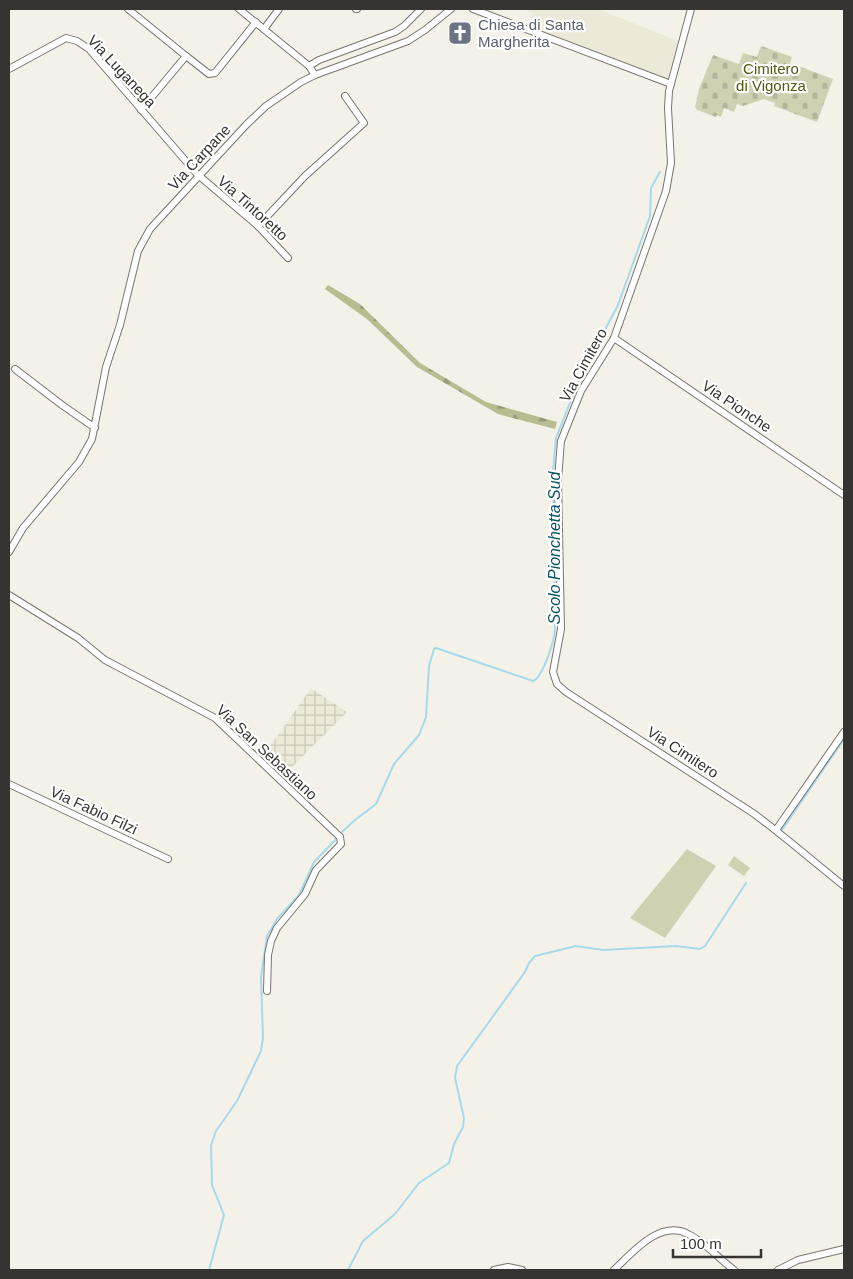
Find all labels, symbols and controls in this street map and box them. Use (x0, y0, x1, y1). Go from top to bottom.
place label: Chiesa di Santa Margherita (478, 16, 585, 50)
church icon: Chiesa di Santa Margherita (447, 20, 473, 46)
street label: Via Luganega (84, 31, 160, 111)
park label: Cimitero di Vigonza (736, 60, 807, 94)
street label: Via Carpane (164, 121, 234, 193)
street label: Via Tintoretto (215, 172, 291, 244)
street label: Via Cimitero (556, 325, 610, 405)
street label: Via Pionche (699, 377, 775, 435)
water label: Scolo Pionchetta Sud (546, 470, 563, 625)
street label: Via San Sebastiano (213, 701, 321, 803)
street label: Via Cimitero (644, 723, 722, 781)
street label: Via Fabio Filzi (48, 782, 140, 838)
scale bar (673, 1226, 760, 1258)
text: 100 m (680, 1235, 722, 1252)

